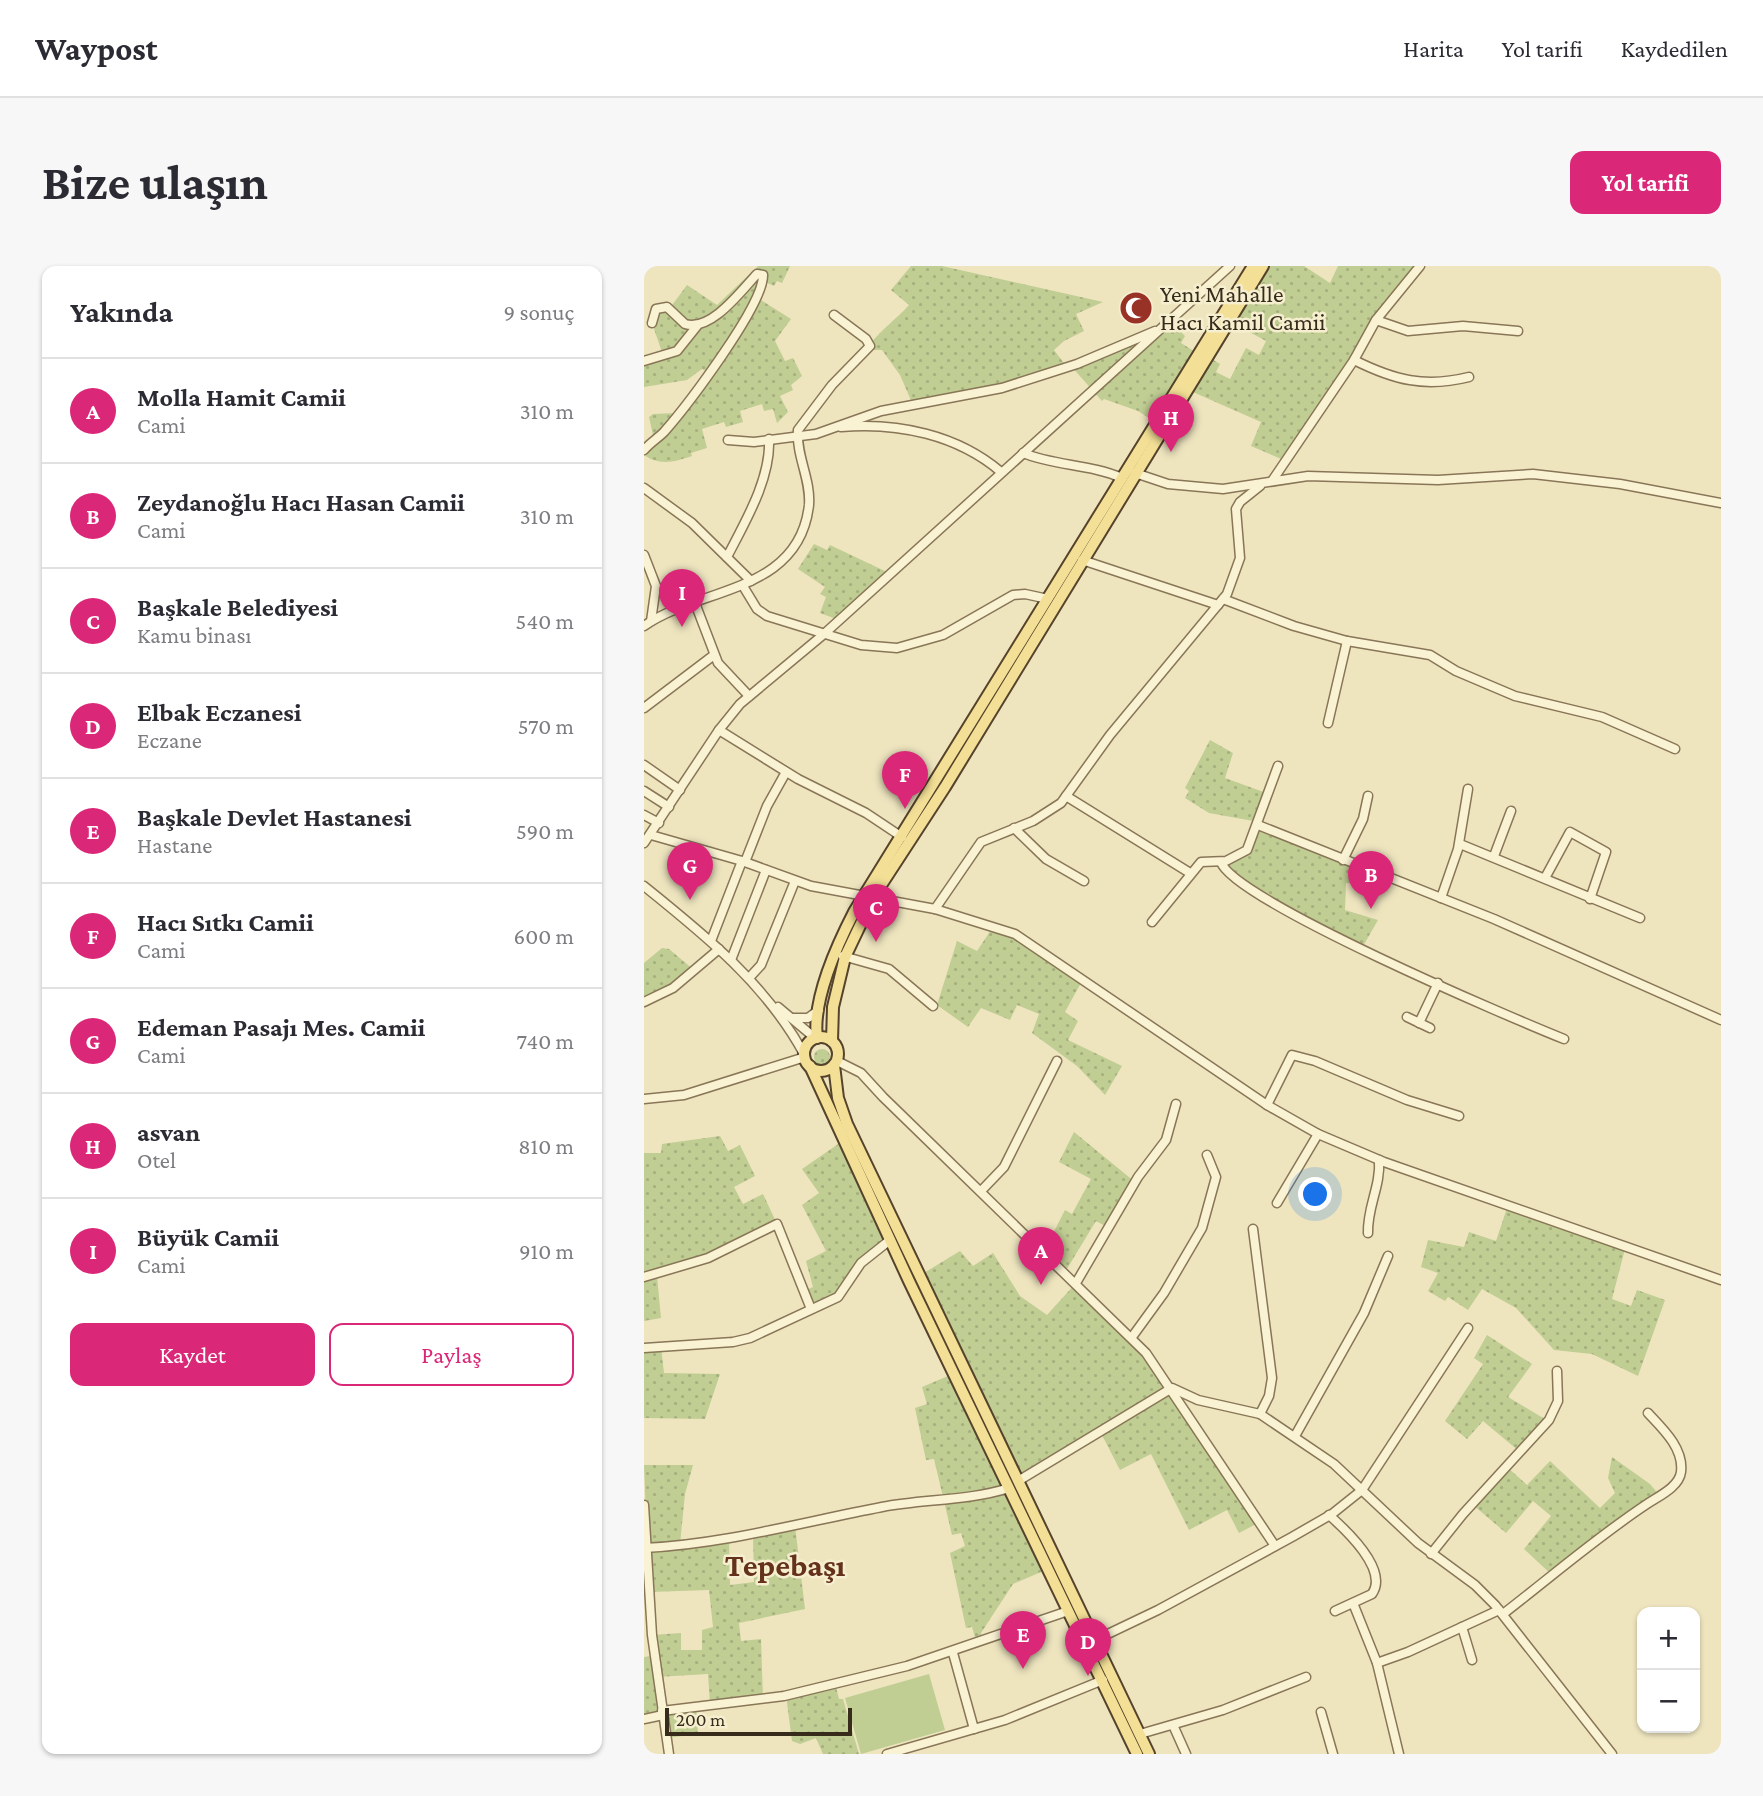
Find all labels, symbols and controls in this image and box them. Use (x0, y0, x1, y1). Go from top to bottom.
text: Waypost (35, 30, 158, 67)
text: Harita (1403, 35, 1464, 62)
text: Yol tarifi (1502, 35, 1583, 62)
text: Kaydedilen (1621, 35, 1728, 62)
button: Yol tarifi (1570, 151, 1721, 214)
text: Bize ulaşın (42, 155, 268, 210)
place label: Yeni Mahalle Hacı Kamil Camii (1160, 280, 1326, 335)
mosque icon: Yeni Mahalle Hacı Kamil Camii (1117, 289, 1155, 327)
text: Yakında (70, 295, 173, 328)
text: 9 sonuç (503, 299, 574, 325)
text: Molla Hamit Camii (137, 383, 346, 412)
pin: H (1148, 394, 1194, 452)
text: A (86, 398, 100, 424)
text: 310 m (520, 398, 574, 424)
text: Cami (137, 412, 186, 438)
text: Zeydanoğlu Hacı Hasan Camii (137, 488, 465, 517)
text: B (86, 503, 100, 529)
text: 310 m (520, 503, 574, 529)
text: Cami (137, 517, 186, 543)
pin: I (659, 569, 705, 627)
text: Başkale Belediyesi (137, 593, 338, 622)
text: C (86, 608, 100, 634)
text: 540 m (516, 608, 574, 634)
text: Kamu binası (137, 622, 252, 648)
text: Elbak Eczanesi (137, 698, 301, 727)
text: D (85, 713, 101, 739)
text: 570 m (518, 713, 574, 739)
text: Eczane (137, 727, 202, 753)
pin: F (882, 751, 928, 809)
text: Başkale Devlet Hastanesi (137, 803, 412, 832)
text: E (86, 818, 100, 844)
text: 590 m (516, 818, 574, 844)
text: Hastane (137, 832, 212, 858)
pin: G (667, 842, 713, 900)
pin: B (1348, 851, 1394, 909)
pin: C (853, 884, 899, 942)
text: Hacı Sıtkı Camii (137, 908, 314, 937)
text: F (87, 923, 99, 949)
text: 600 m (514, 923, 574, 949)
text: Cami (137, 937, 186, 963)
text: Edeman Pasajı Mes. Camii (137, 1013, 425, 1042)
text: G (86, 1028, 100, 1054)
text: 740 m (517, 1028, 574, 1054)
text: Cami (137, 1042, 186, 1068)
text: asvan (137, 1118, 200, 1147)
text: H (85, 1133, 101, 1159)
text: 810 m (518, 1133, 574, 1159)
text: Otel (137, 1147, 176, 1173)
your location (1298, 1177, 1332, 1211)
text: Büyük Camii (137, 1223, 279, 1252)
pin: A (1018, 1227, 1064, 1285)
text: I (89, 1238, 97, 1264)
text: 910 m (519, 1238, 574, 1264)
text: Cami (137, 1252, 186, 1278)
button: Kaydet (70, 1323, 315, 1386)
button: Paylaş (329, 1323, 574, 1386)
district label: Tepebaşı (725, 1547, 845, 1583)
map controls (1637, 1607, 1700, 1733)
button: + (1637, 1607, 1700, 1670)
pin: E (1000, 1611, 1046, 1669)
pin: D (1065, 1618, 1111, 1676)
button: − (1637, 1670, 1700, 1733)
scale bar (665, 1705, 852, 1737)
text: 200 m (676, 1709, 725, 1730)

